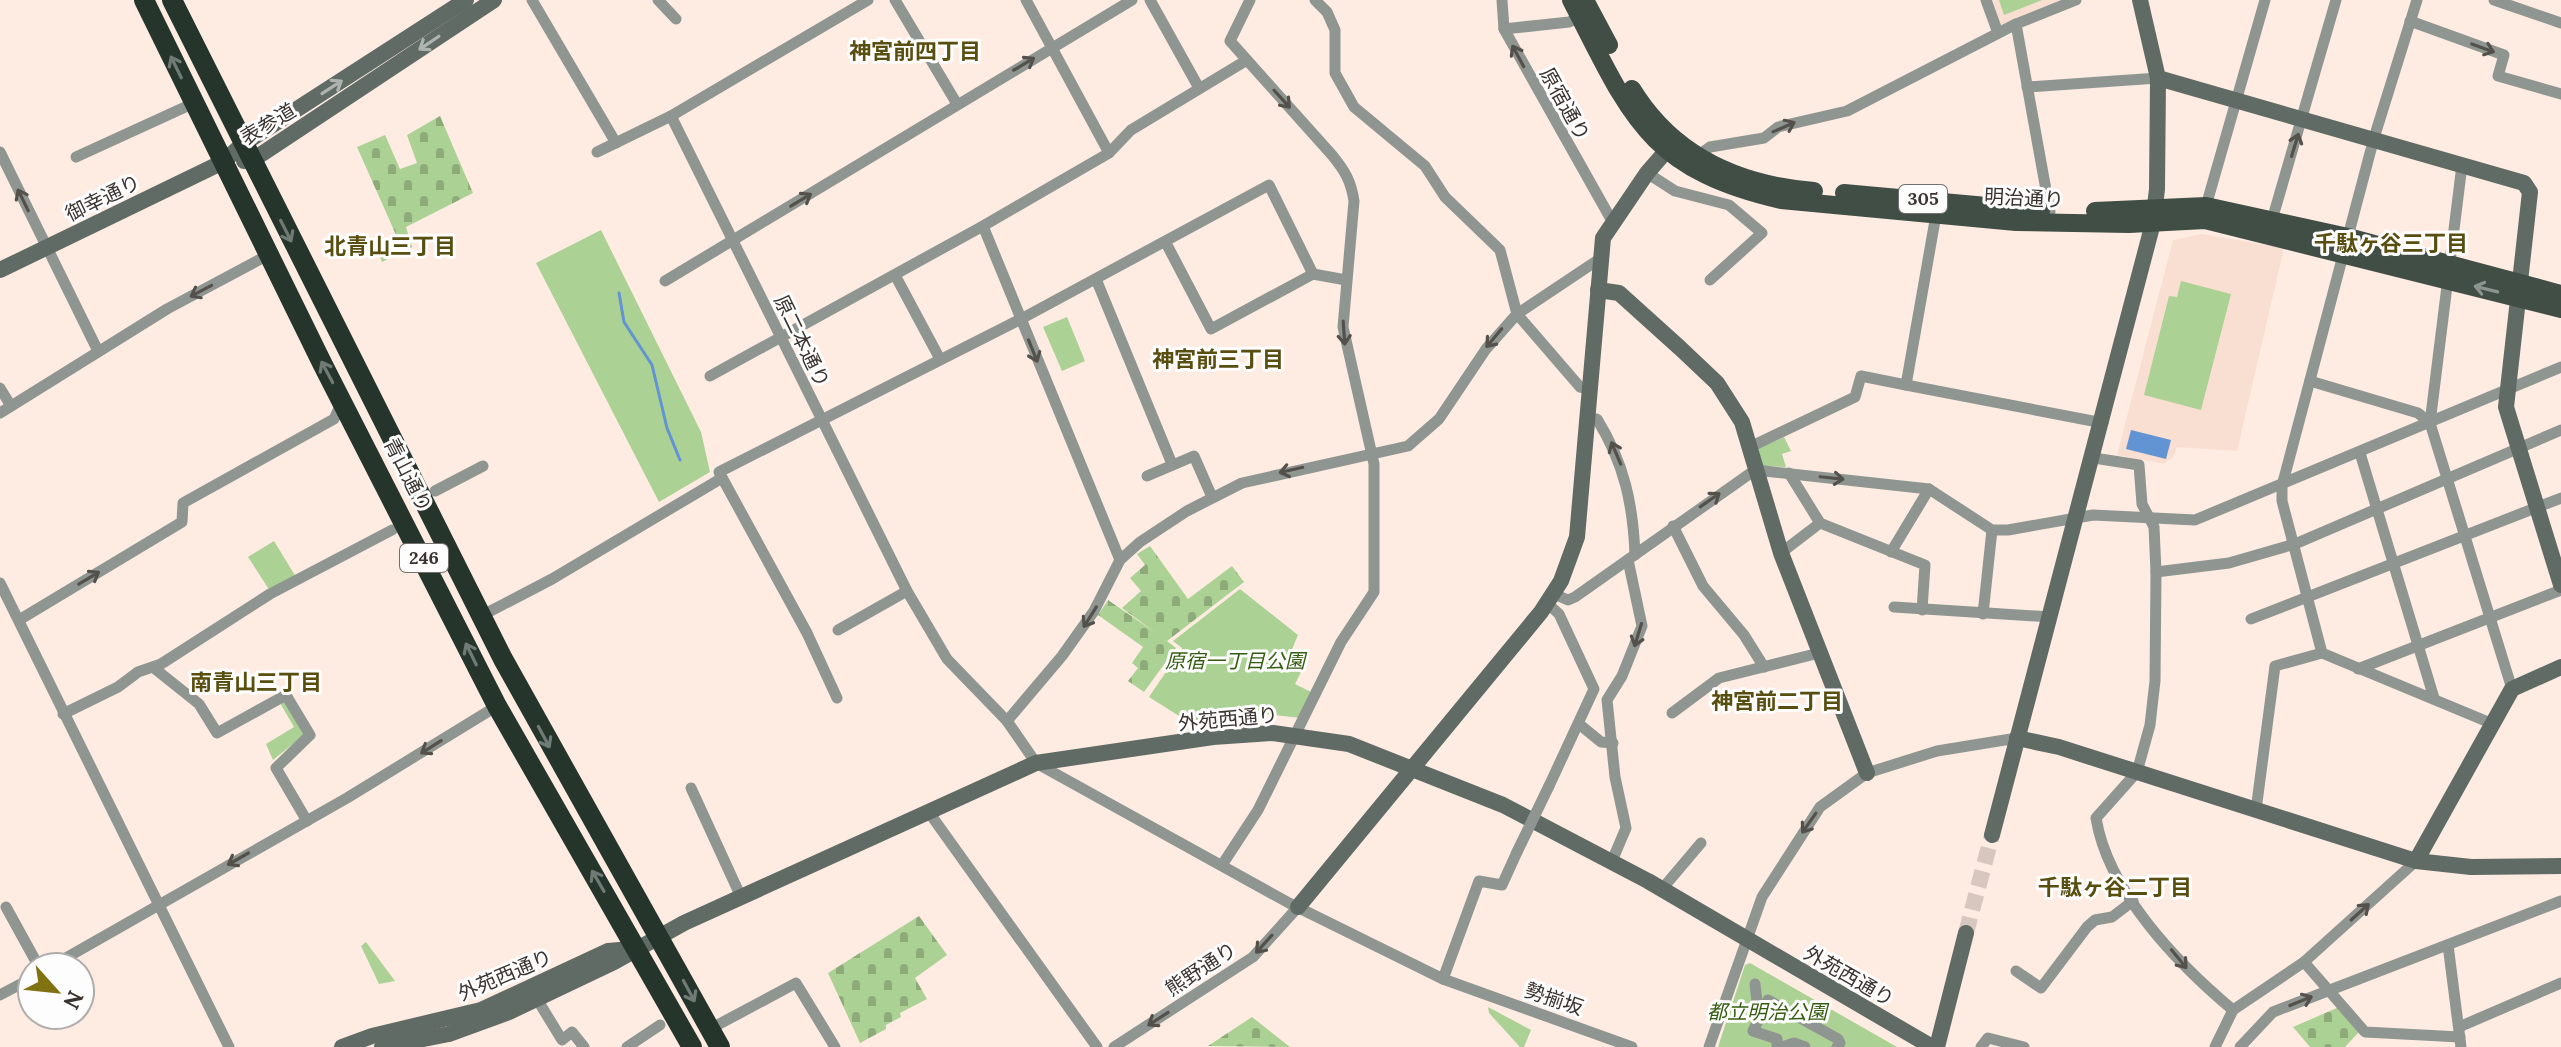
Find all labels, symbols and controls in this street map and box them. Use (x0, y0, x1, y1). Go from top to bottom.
one-way arrow (419, 35, 441, 51)
district label: 神宮前四丁目 (849, 37, 981, 65)
one-way arrow (2470, 42, 2495, 56)
one-way arrow (1509, 44, 1525, 68)
one-way arrow (168, 55, 184, 79)
one-way arrow (1012, 55, 1035, 71)
street label: 原宿通り (1535, 63, 1596, 145)
one-way arrow (320, 78, 342, 95)
one-way arrow (1272, 88, 1290, 108)
street label: 表参道 (236, 97, 300, 150)
one-way arrow (1771, 118, 1795, 133)
one-way arrow (2289, 133, 2303, 158)
street label: 御幸通り (61, 169, 144, 226)
street label: 明治通り (1983, 183, 2065, 212)
road number: 305 (1899, 185, 1947, 213)
one-way arrow (15, 188, 30, 212)
one-way arrow (789, 191, 812, 207)
one-way arrow (279, 218, 295, 242)
district label: 千駄ヶ谷三丁目 (2314, 229, 2468, 257)
district label: 北青山三丁目 (324, 232, 456, 260)
one-way arrow (2473, 281, 2499, 296)
one-way arrow (190, 283, 213, 299)
street label: 原二本通り (769, 290, 836, 391)
one-way arrow (1337, 319, 1352, 346)
one-way arrow (1485, 328, 1503, 348)
one-way arrow (1027, 338, 1042, 363)
district label: 神宮前三丁目 (1152, 345, 1284, 373)
one-way arrow (319, 361, 335, 385)
street label: 青山通り (379, 433, 438, 516)
one-way arrow (1607, 441, 1622, 466)
one-way arrow (1279, 464, 1304, 479)
one-way arrow (1818, 470, 1845, 485)
one-way arrow (1699, 492, 1721, 508)
road number: 246 (400, 544, 448, 572)
one-way arrow (77, 570, 100, 586)
one-way arrow (1081, 605, 1097, 628)
one-way arrow (1630, 622, 1645, 648)
one-way arrow (463, 642, 478, 666)
park label: 原宿一丁目公園 (1165, 648, 1308, 673)
district label: 南青山三丁目 (190, 668, 322, 696)
district label: 神宮前二丁目 (1711, 687, 1843, 715)
street label: 外苑西通り (1177, 702, 1279, 735)
one-way arrow (537, 724, 553, 748)
one-way arrow (420, 740, 443, 756)
one-way arrow (1801, 811, 1817, 833)
one-way arrow (227, 851, 250, 867)
one-way arrow (590, 869, 605, 893)
district label: 千駄ヶ谷二丁目 (2038, 873, 2192, 901)
one-way arrow (2350, 903, 2370, 921)
one-way arrow (1255, 933, 1274, 954)
street label: 熊野通り (1160, 936, 1241, 1001)
street label: 外苑西通り (1800, 940, 1899, 1011)
street label: 外苑西通り (454, 943, 556, 1006)
one-way arrow (2170, 949, 2188, 969)
north arrow (16, 951, 96, 1031)
street label: 勢揃坂 (1522, 977, 1587, 1020)
one-way arrow (682, 979, 698, 1003)
text: N (57, 986, 90, 1014)
one-way arrow (2288, 992, 2313, 1007)
park label: 都立明治公園 (1707, 999, 1830, 1024)
one-way arrow (1147, 1011, 1169, 1027)

